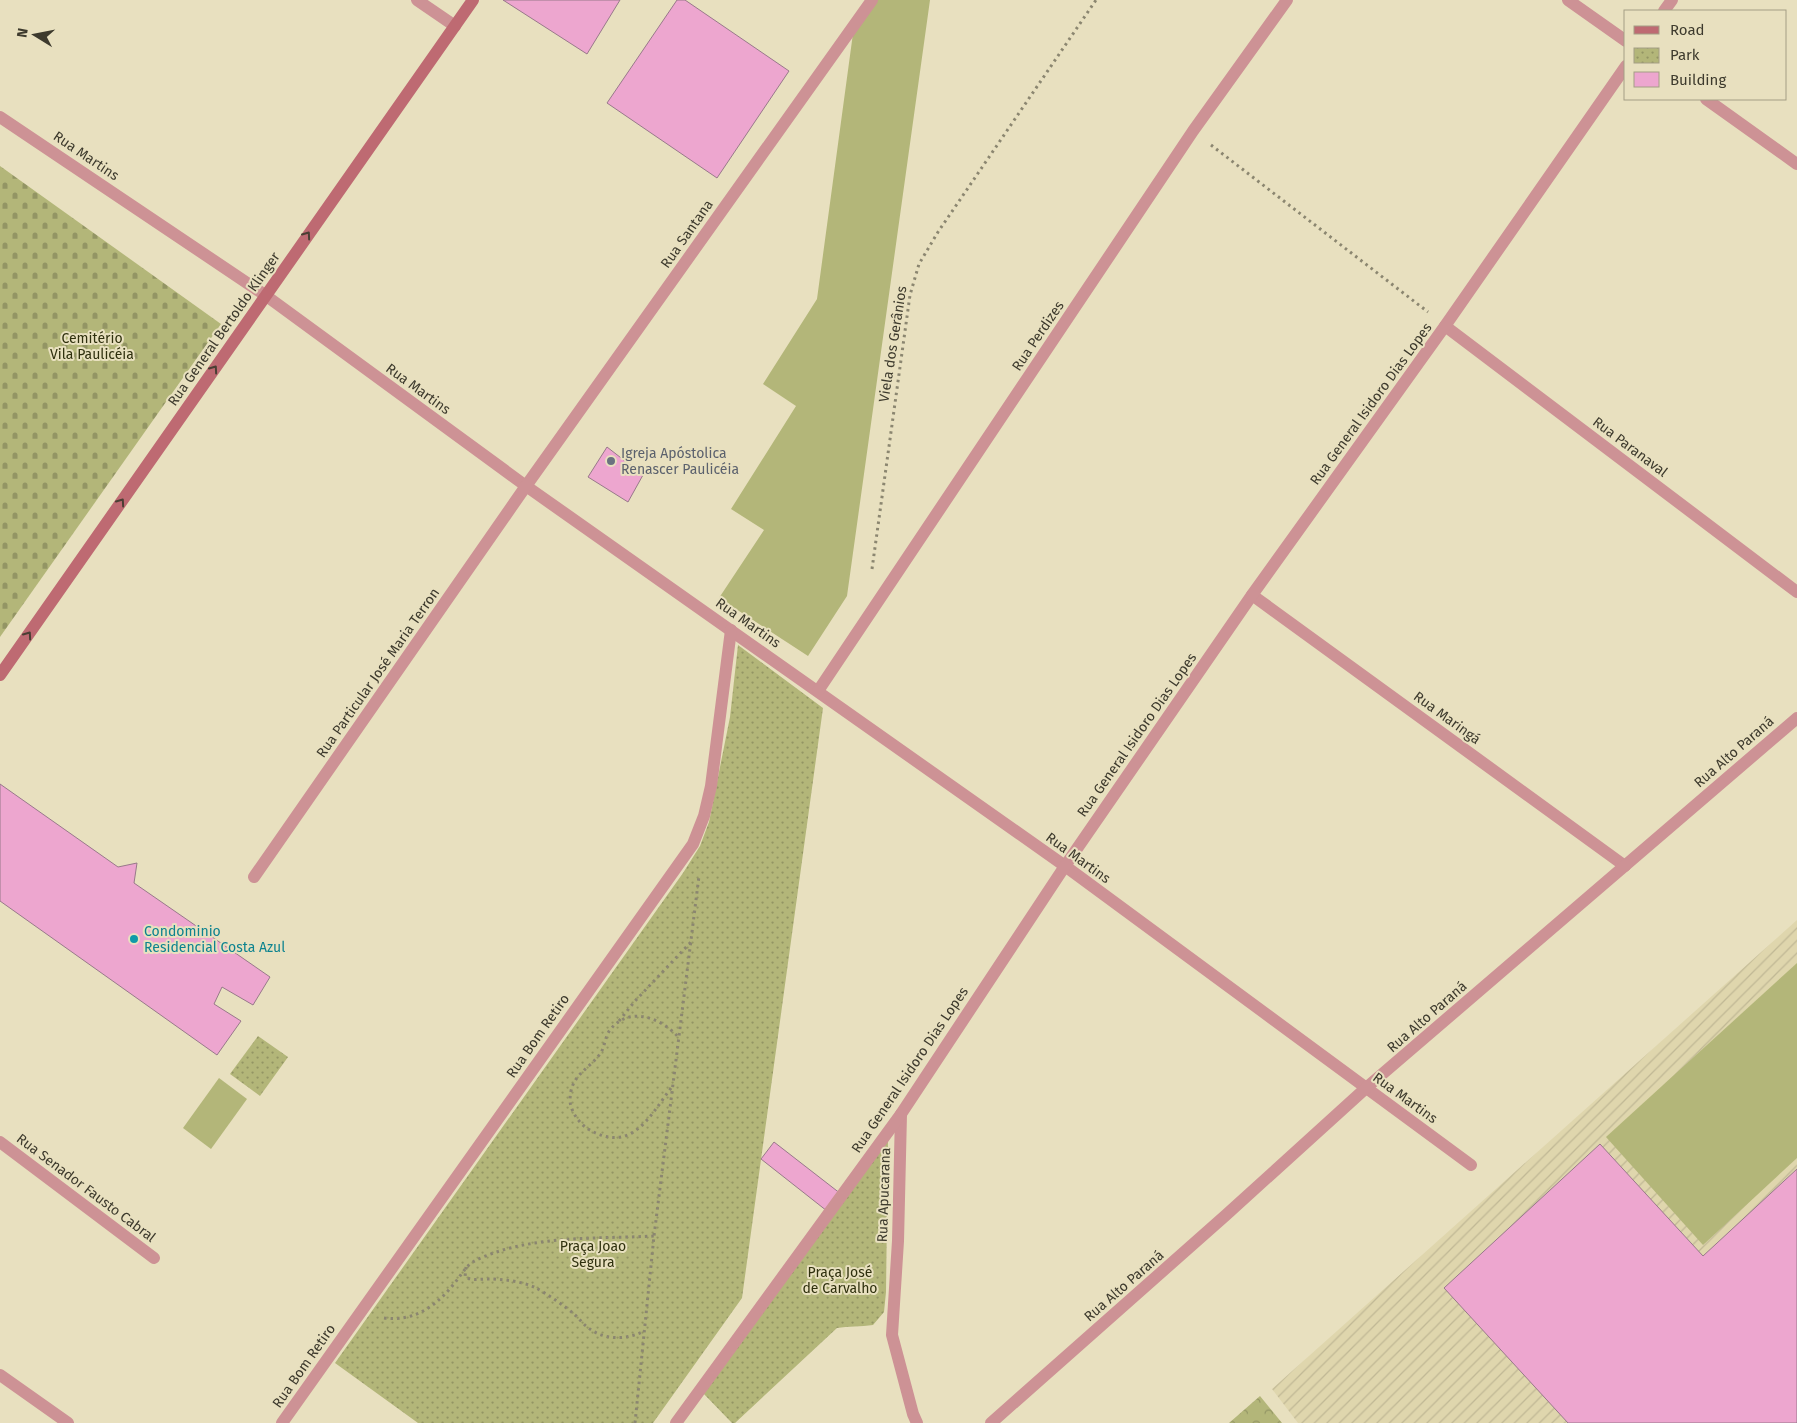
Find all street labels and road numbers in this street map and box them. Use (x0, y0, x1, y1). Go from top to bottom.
street label: Rua Martins (50, 128, 122, 184)
street label: Rua Santana (657, 196, 717, 272)
street label: Rua General Bertoldo Klinger (164, 248, 284, 409)
street label: Viela dos Gerânios (875, 284, 911, 403)
street label: Rua Perdizes (1008, 297, 1068, 374)
street label: Rua General Isidoro Dias Lopes (1306, 319, 1436, 488)
street label: Rua Martins (382, 360, 454, 418)
street label: Rua Paranaval (1589, 413, 1671, 481)
street label: Rua Particular José Maria Terron (313, 585, 443, 761)
street label: Rua Martins (712, 594, 784, 652)
street label: Rua General Isidoro Dias Lopes (1074, 649, 1201, 820)
street label: Rua Maringá (1410, 688, 1484, 748)
street label: Rua Alto Paraná (1691, 713, 1777, 791)
street label: Rua Martins (1042, 829, 1114, 887)
street label: Rua Alto Paraná (1384, 978, 1470, 1056)
street label: Rua General Isidoro Dias Lopes (848, 983, 972, 1156)
street label: Rua Bom Retiro (503, 991, 573, 1081)
street label: Rua Martins (1369, 1069, 1441, 1127)
street label: Rua Senador Fausto Cabral (13, 1130, 159, 1246)
street label: Rua Apucarana (874, 1147, 894, 1243)
street label: Rua Alto Paraná (1081, 1247, 1167, 1325)
street label: Rua Bom Retiro (269, 1321, 339, 1411)

